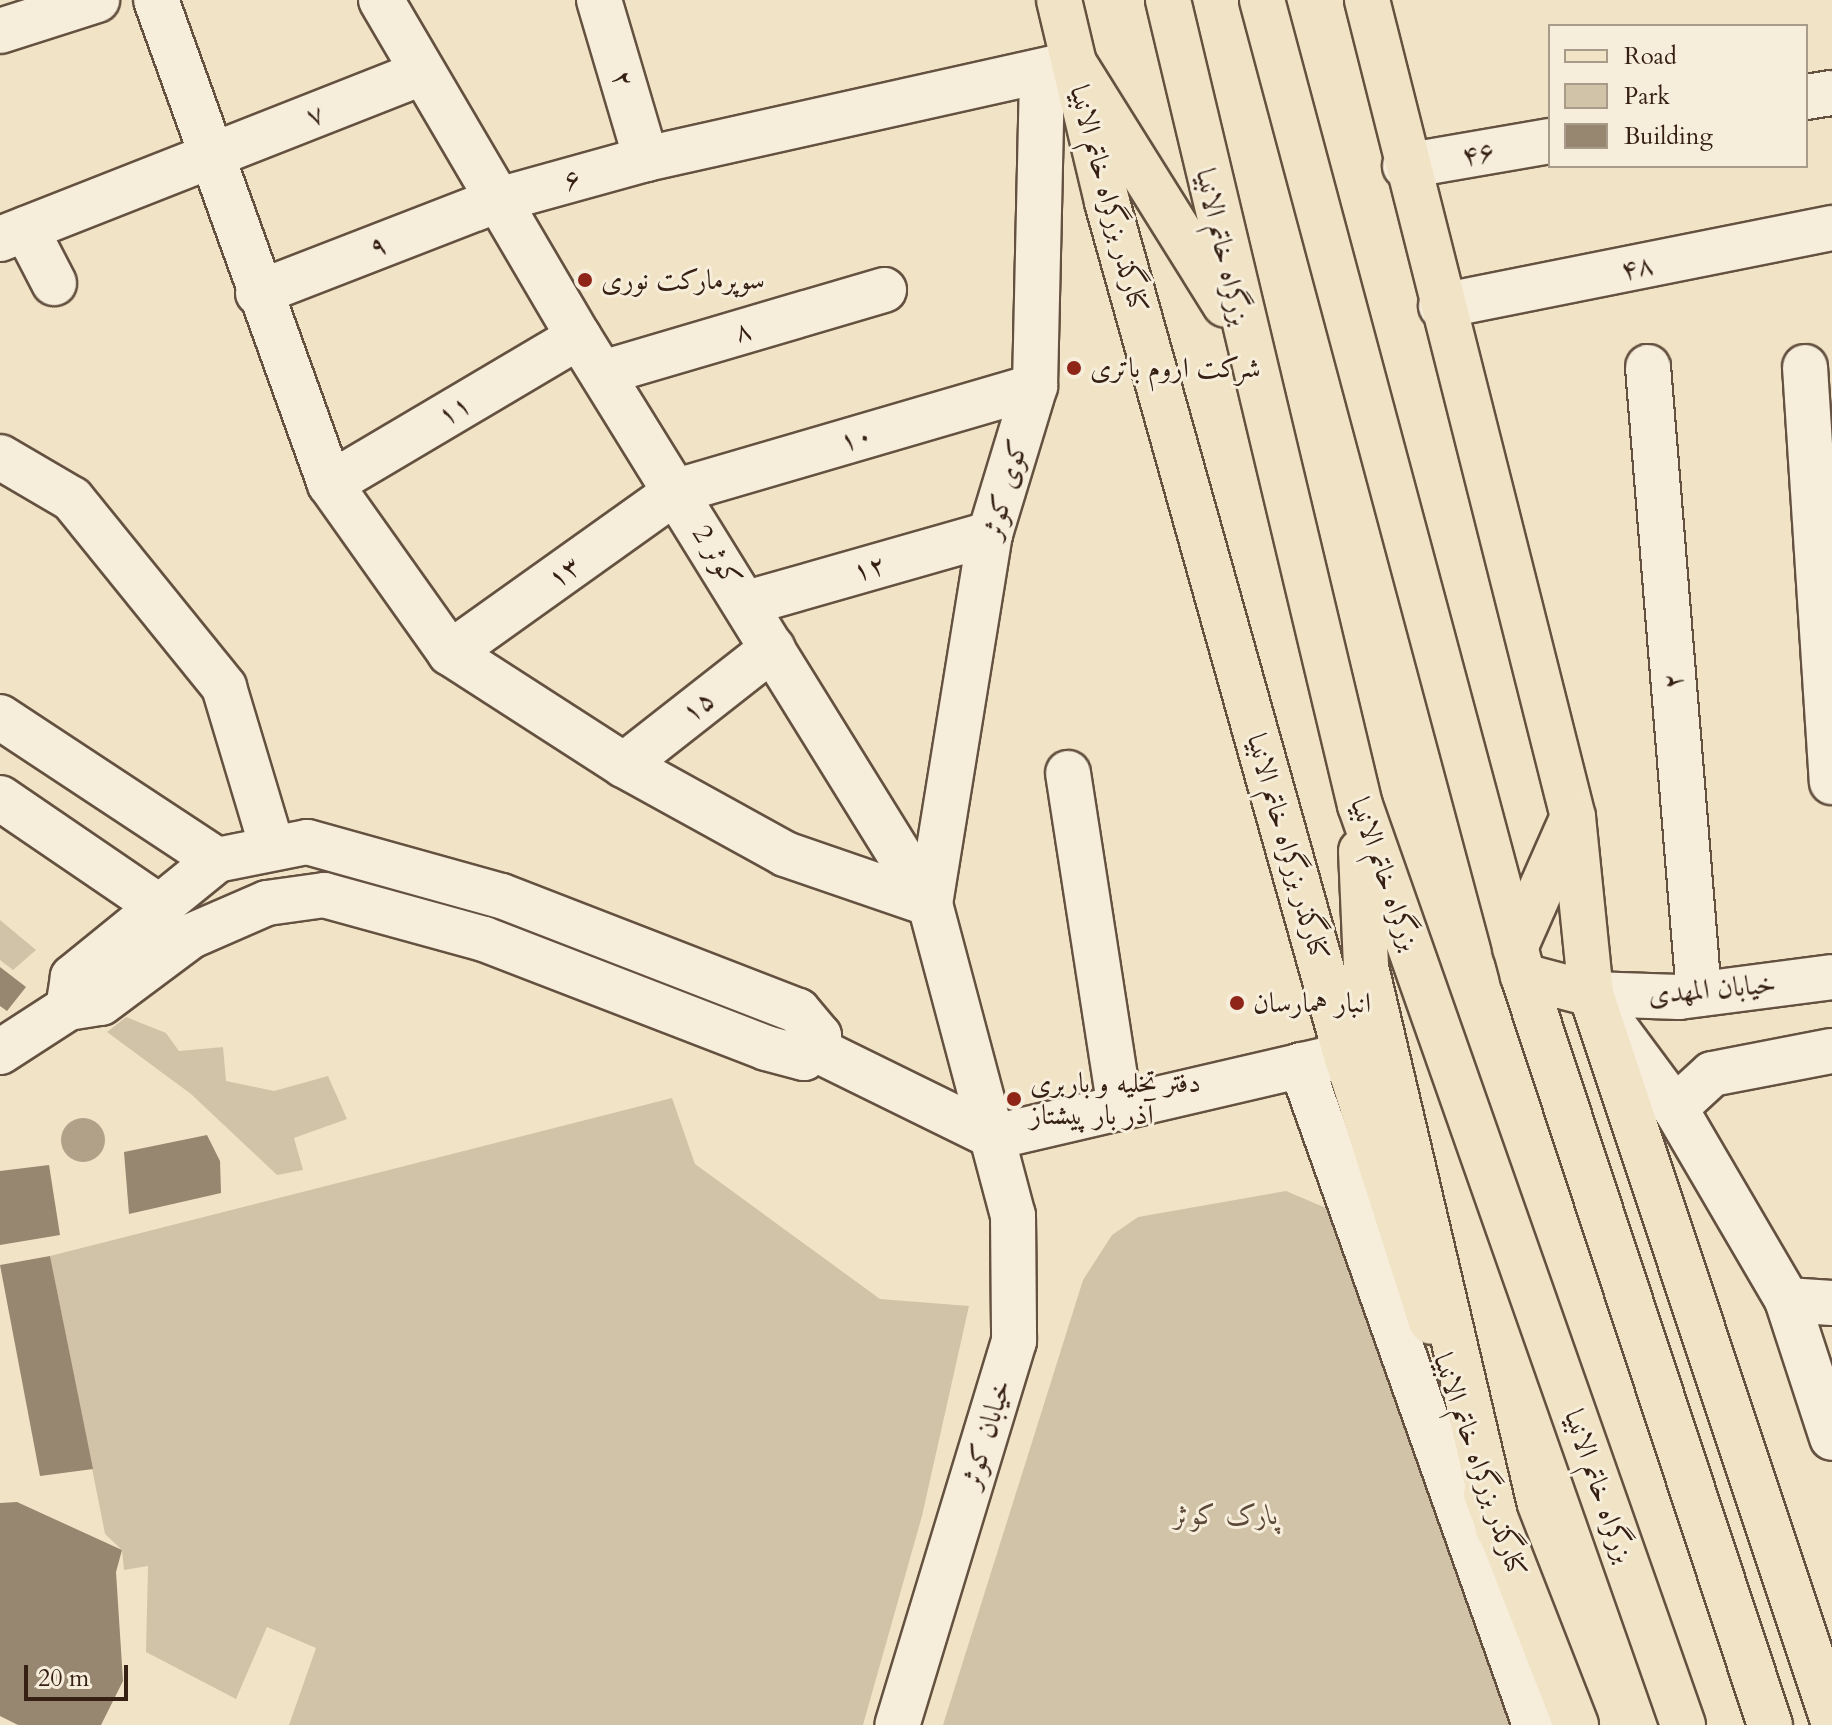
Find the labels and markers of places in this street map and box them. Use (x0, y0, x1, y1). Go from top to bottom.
place label: سوپرمارکت نوری (601, 263, 765, 297)
marker: سوپرمارکت نوری (576, 271, 594, 289)
place label: شرکت اروم باتری (1090, 351, 1261, 385)
marker: شرکت اروم باتری (1065, 359, 1083, 377)
place label: انبار همارسان (1253, 986, 1371, 1020)
marker: انبار همارسان (1228, 994, 1246, 1012)
place label: دفتر تخلیه و باربری آذر بار پیشتاز (1030, 1066, 1201, 1132)
marker: دفتر تخلیه و باربری آذر بار پیشتاز (1005, 1090, 1023, 1108)

